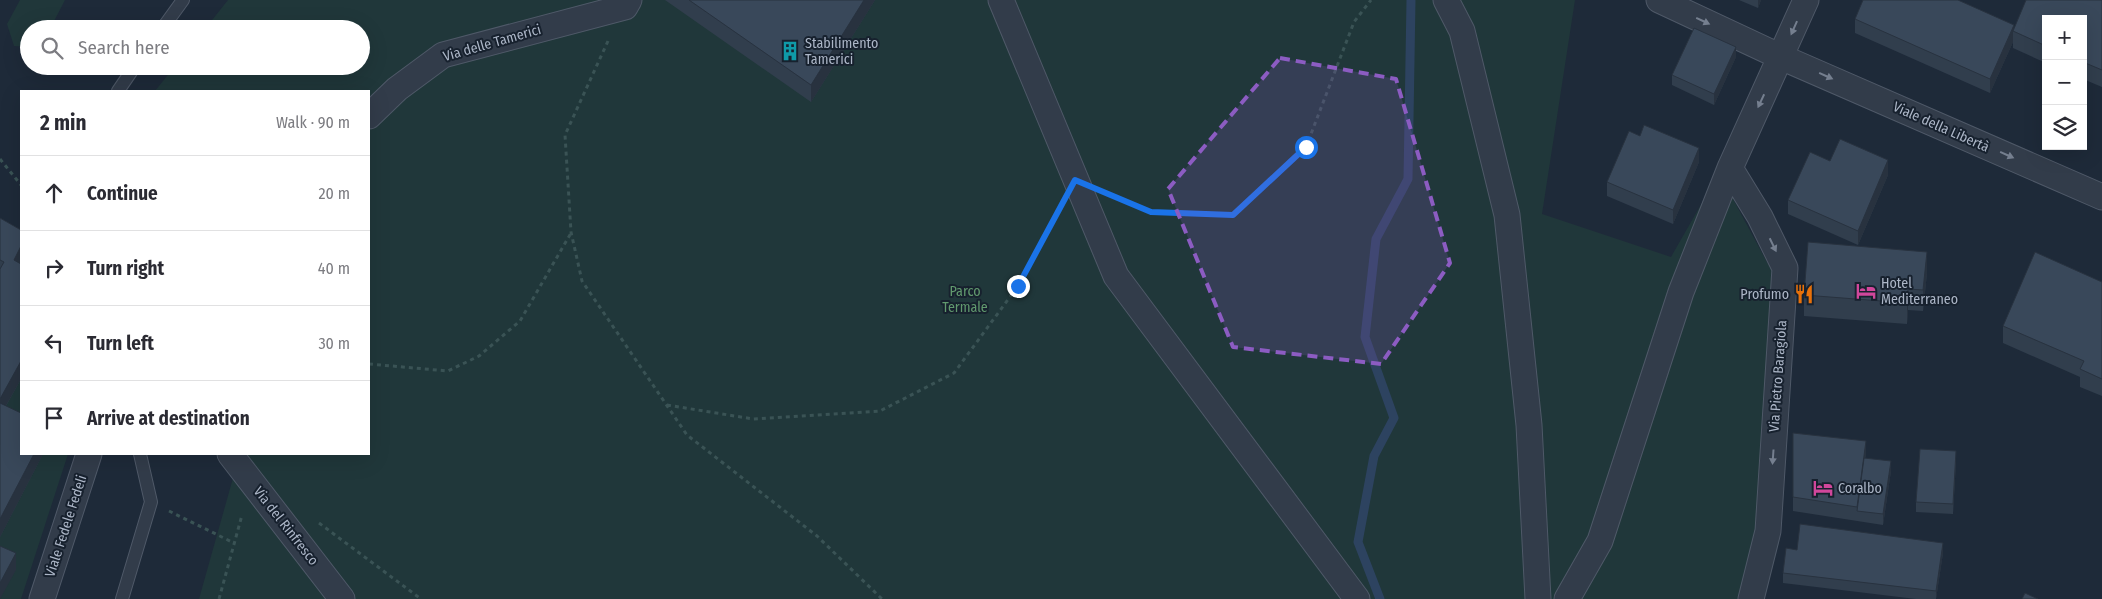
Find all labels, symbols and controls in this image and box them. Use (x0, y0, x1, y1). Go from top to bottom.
map controls (2042, 15, 2087, 150)
button: + (2042, 15, 2087, 60)
one-way arrow (1696, 17, 1710, 25)
search box (20, 20, 370, 75)
street label: Via delle Tamerici (441, 21, 543, 65)
one-way arrow (1789, 21, 1797, 35)
icon: search (38, 34, 66, 62)
place label: Stabilimento Tamerici (805, 35, 878, 68)
text: Search here (78, 36, 170, 59)
building icon: Stabilimento Tamerici (779, 40, 801, 62)
button: − (2042, 60, 2087, 105)
one-way arrow (1819, 73, 1833, 81)
one-way arrow (1756, 94, 1764, 108)
street label: Viale della Libertà (1890, 98, 1992, 156)
button: layers (2042, 105, 2087, 150)
text: 2 min (40, 110, 87, 136)
text: Walk · 90 m (276, 113, 350, 132)
route start (1295, 136, 1318, 159)
one-way arrow (2000, 152, 2014, 160)
icon: ahead (40, 179, 68, 207)
text: Continue (87, 182, 158, 205)
text: 20 m (319, 184, 350, 203)
one-way arrow (1769, 238, 1777, 252)
icon: right (40, 254, 68, 282)
text: Turn right (87, 257, 164, 280)
text: 40 m (318, 259, 350, 278)
route end (1007, 275, 1030, 298)
place label: Hotel Mediterraneo (1881, 275, 1958, 308)
hotel icon: Hotel Mediterraneo (1855, 280, 1877, 302)
park label: Parco Termale (942, 283, 988, 316)
restaurant icon: Profumo (1793, 283, 1815, 305)
place label: Profumo (1740, 286, 1789, 303)
street label: Via Pietro Baragiola (1766, 319, 1790, 432)
icon: left (40, 329, 68, 357)
text: Turn left (87, 332, 154, 355)
text: 30 m (318, 334, 350, 353)
icon: arrive (40, 404, 68, 432)
text: Arrive at destination (87, 407, 250, 430)
one-way arrow (1769, 449, 1777, 465)
street label: Viale Fedele Fedeli (42, 473, 90, 579)
hotel icon: Coralbo (1812, 477, 1834, 499)
place label: Coralbo (1838, 480, 1882, 497)
street label: Via del Rinfresco (250, 483, 322, 569)

